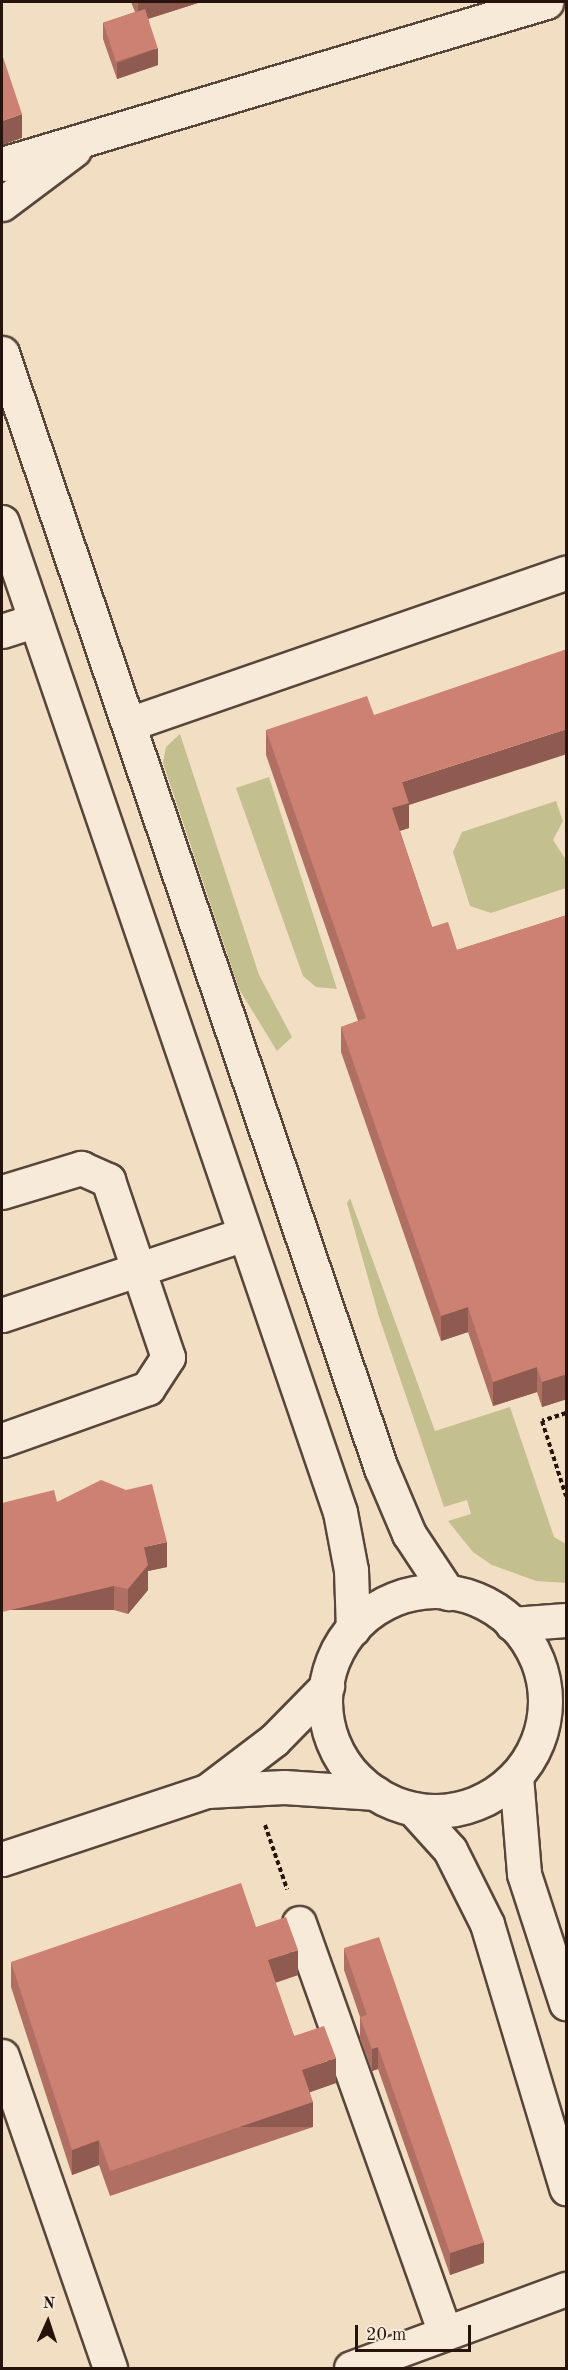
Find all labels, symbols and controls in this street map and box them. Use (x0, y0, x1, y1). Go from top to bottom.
north arrow (18, 2292, 78, 2352)
text: N (42, 2296, 55, 2312)
scale bar (358, 2313, 474, 2351)
text: 20 m (366, 2326, 406, 2344)

